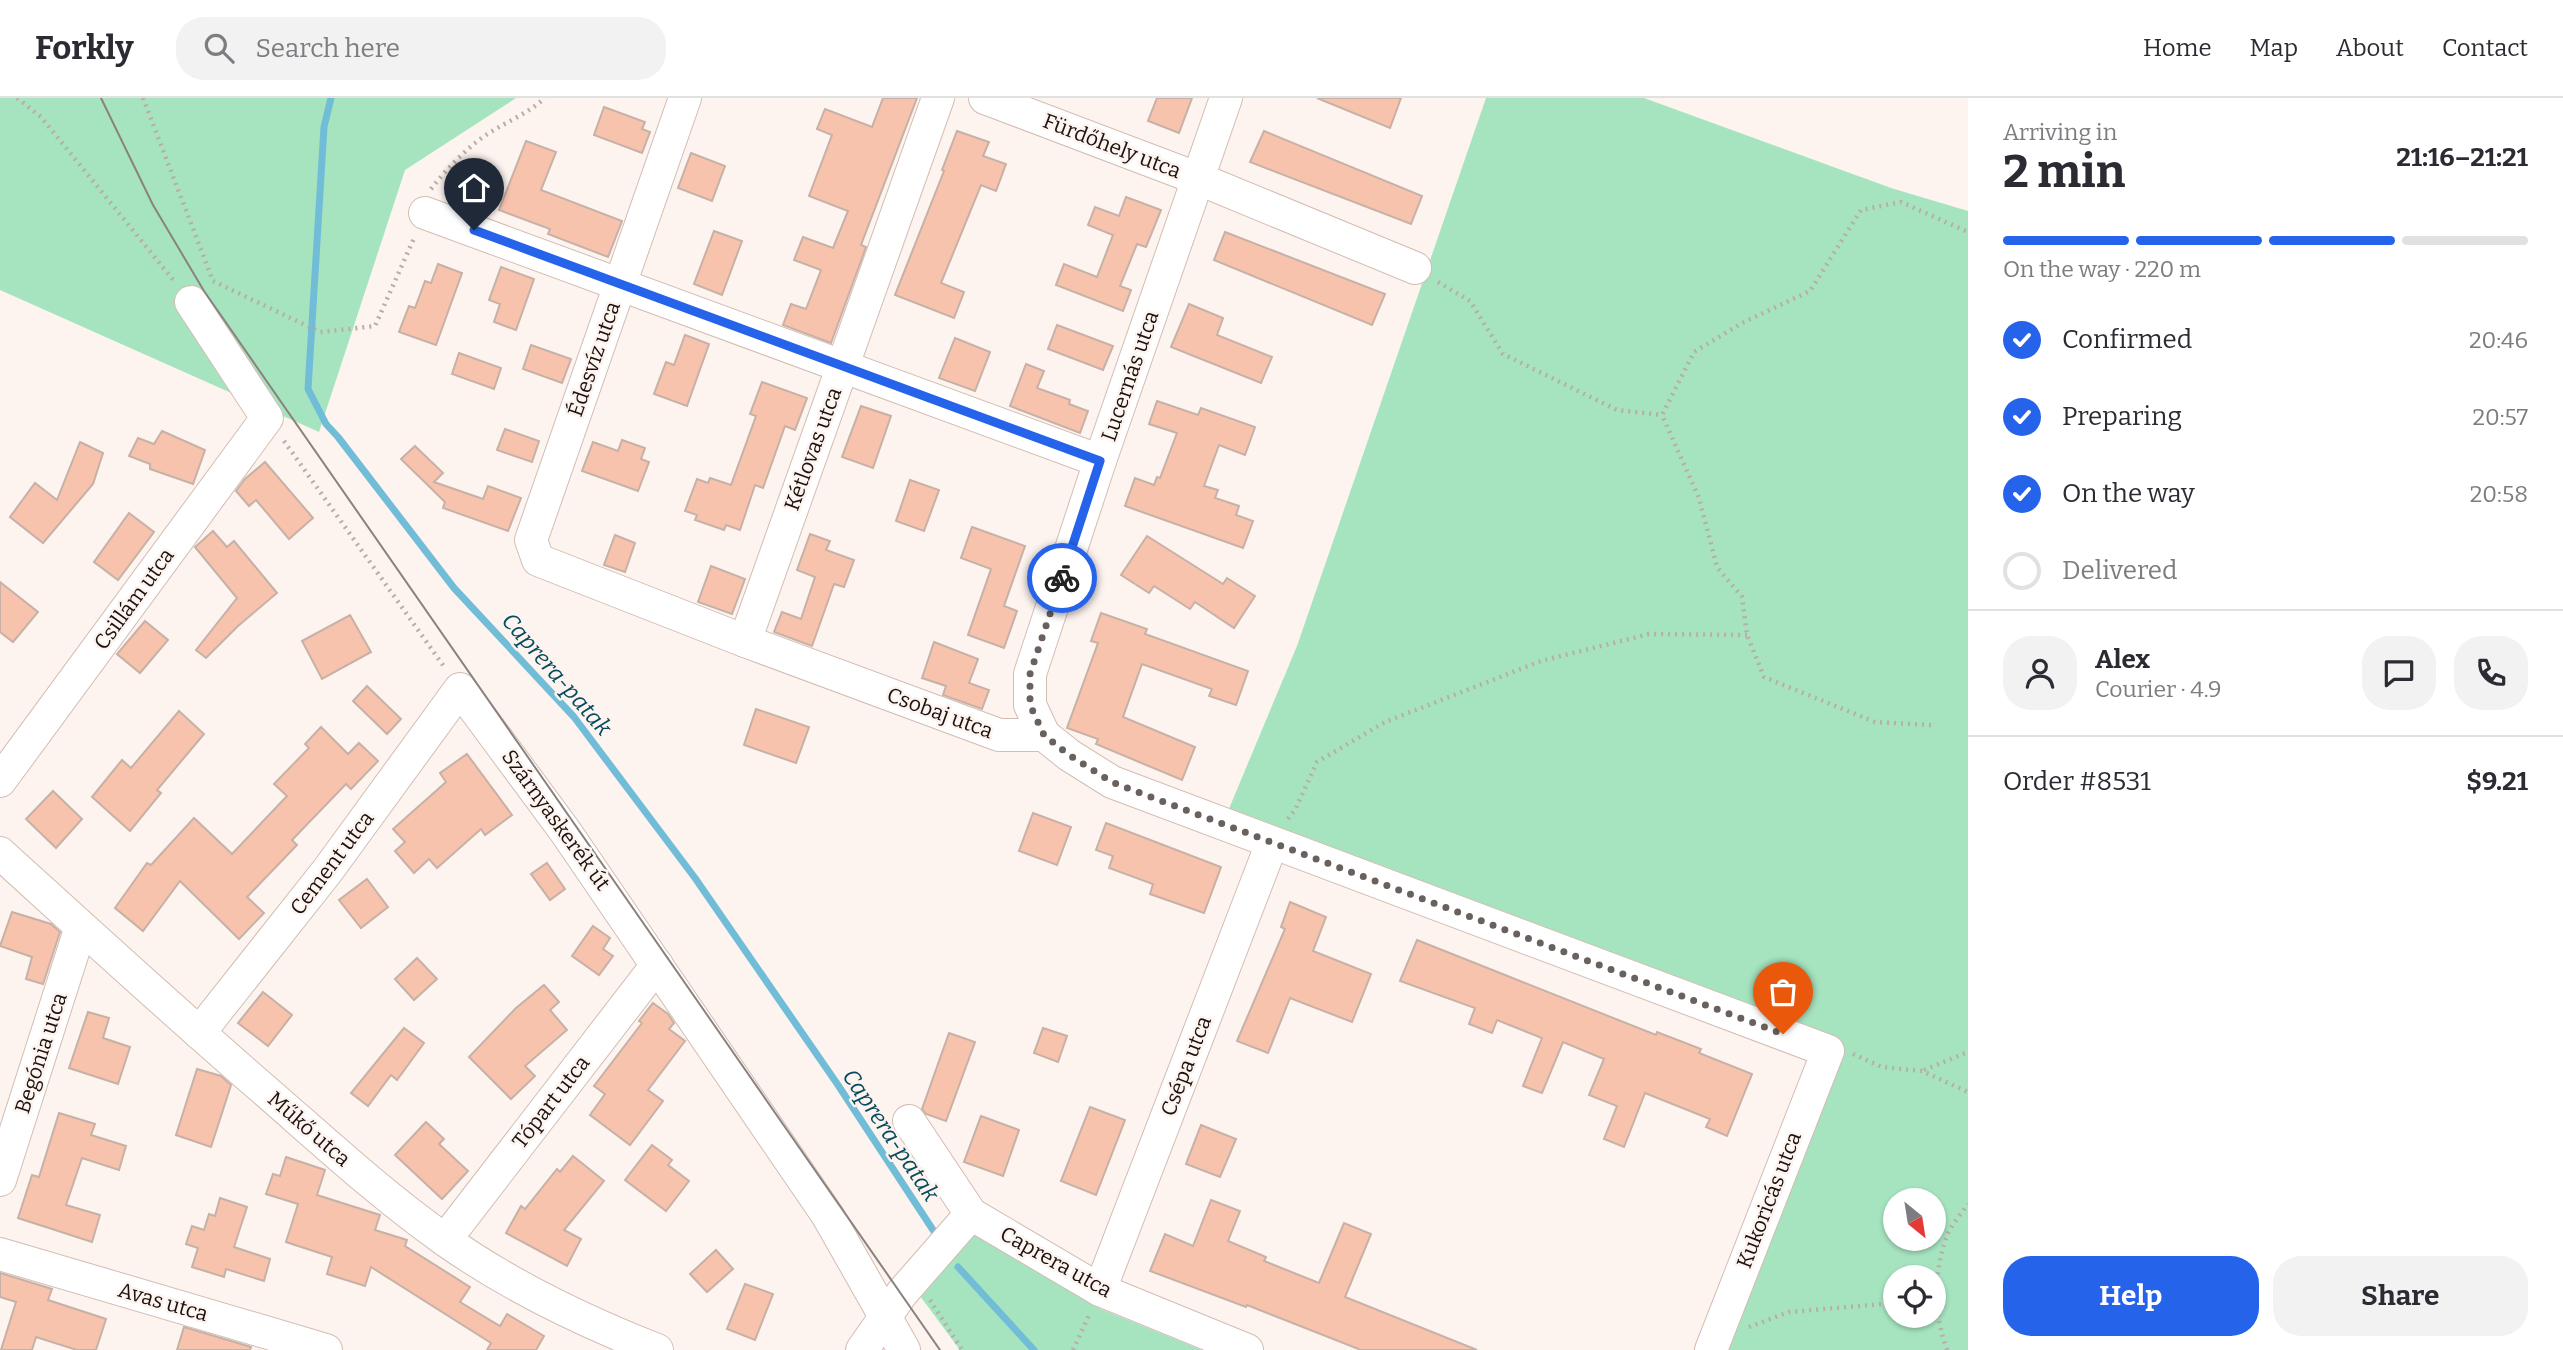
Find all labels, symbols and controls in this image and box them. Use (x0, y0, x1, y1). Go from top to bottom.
search box (176, 17, 666, 80)
text: Forkly (35, 28, 134, 68)
icon: search (200, 29, 238, 67)
text: Search here (256, 33, 400, 64)
text: Home (2143, 34, 2212, 62)
text: Map (2250, 34, 2298, 62)
text: About (2336, 34, 2404, 62)
text: Contact (2442, 34, 2528, 62)
street label: Fürdőhely utca (1039, 108, 1185, 184)
text: Arriving in (2003, 118, 2117, 146)
text: 21:16–21:21 (2396, 142, 2528, 173)
text: 2 min (2003, 144, 2125, 199)
pin (444, 158, 504, 230)
icon: home (455, 169, 493, 207)
text: On the way · 220 m (2003, 255, 2201, 283)
street label: Édesvíz utca (562, 298, 626, 420)
street label: Lucernás utca (1096, 307, 1165, 445)
icon: check (2003, 321, 2041, 359)
text: Confirmed (2062, 324, 2192, 355)
text: 20:46 (2469, 326, 2528, 354)
street label: Kétlovas utca (779, 383, 847, 514)
icon: check (2003, 398, 2041, 436)
text: Preparing (2062, 401, 2182, 432)
text: 20:57 (2473, 403, 2528, 431)
icon: check (2003, 475, 2041, 513)
text: On the way (2062, 478, 2195, 509)
text: 20:58 (2470, 480, 2528, 508)
street label: Csillám utca (88, 543, 180, 655)
courier (1027, 543, 1097, 613)
text: Delivered (2062, 555, 2177, 586)
icon: bike (1043, 559, 1081, 597)
water label: Caprera-patak (496, 607, 618, 742)
button: person (2003, 636, 2077, 710)
button: chat (2362, 636, 2436, 710)
button: phone (2454, 636, 2528, 710)
text: Alex (2095, 644, 2150, 675)
text: Courier · 4.9 (2095, 675, 2222, 703)
street label: Csobaj utca (883, 682, 997, 744)
street label: Szárnyaskerék út (496, 744, 616, 896)
text: Order #8531 (2003, 766, 2151, 797)
text: $9.21 (2466, 766, 2528, 797)
street label: Cement utca (285, 806, 380, 920)
pin (1753, 962, 1813, 1034)
icon: bag (1764, 973, 1802, 1011)
street label: Begónia utca (9, 989, 73, 1117)
street label: Csépa utca (1155, 1012, 1217, 1120)
street label: Tópart utca (507, 1050, 596, 1154)
water label: Caprera-patak (836, 1063, 946, 1207)
street label: Műkő utca (262, 1086, 356, 1172)
street label: Kukoricás utca (1731, 1128, 1807, 1272)
north arrow (1883, 1188, 1946, 1251)
map controls (1883, 1188, 1946, 1328)
street label: Caprera utca (996, 1221, 1117, 1304)
button: Help (2003, 1256, 2259, 1336)
button: Share (2273, 1256, 2528, 1336)
button: locate (1883, 1265, 1946, 1328)
street label: Avas utca (115, 1277, 212, 1327)

